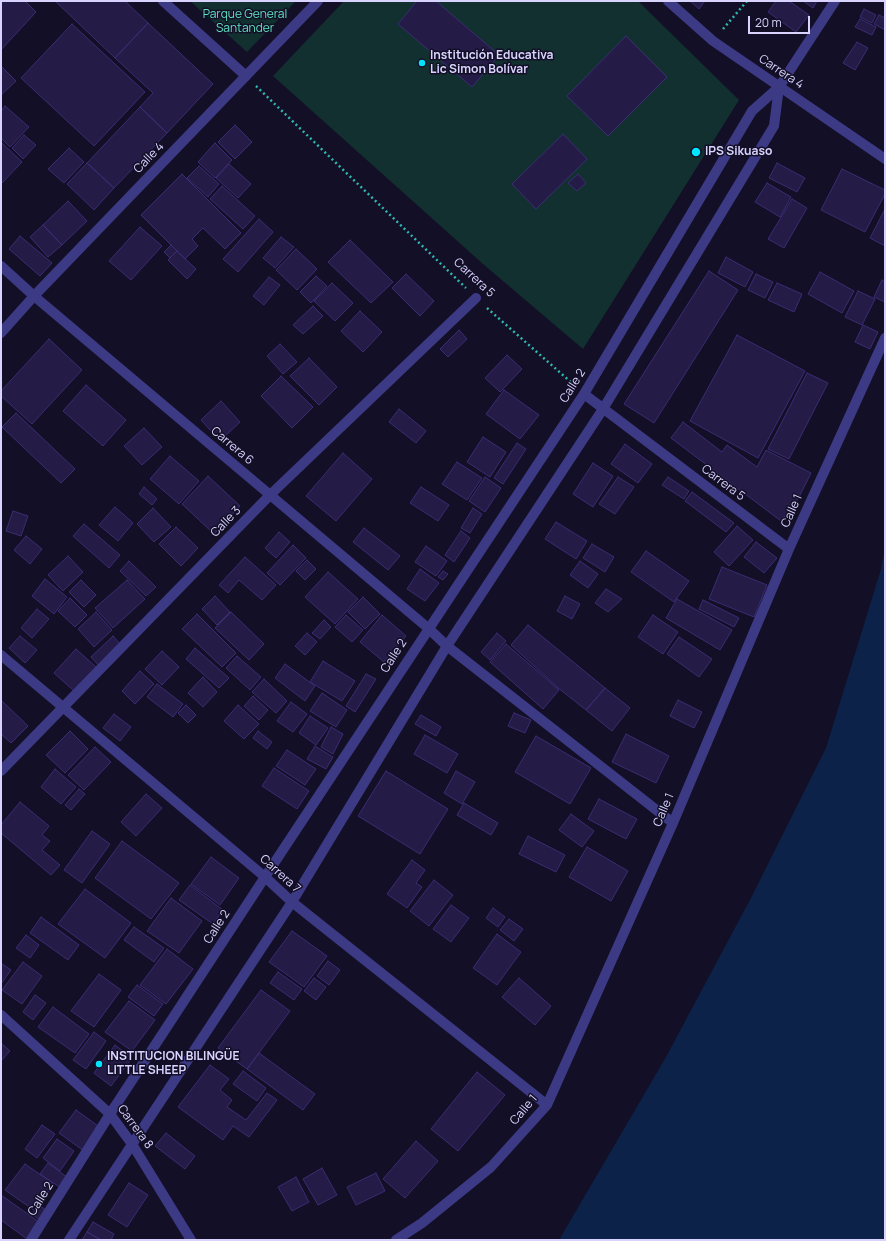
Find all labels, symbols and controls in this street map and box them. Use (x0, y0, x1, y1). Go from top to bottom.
park label: Parque General Santander (203, 8, 287, 36)
scale bar (750, 8, 812, 34)
text: 20 m (755, 14, 782, 31)
place label: Institución Educativa Lic Simon Bolívar (430, 49, 553, 77)
street label: Carrera 4 (756, 52, 806, 92)
marker: Institución Educativa Lic Simon Bolívar (417, 58, 427, 68)
street label: Calle 4 (131, 140, 167, 176)
place label: IPS Sikuaso (705, 145, 772, 159)
marker: IPS Sikuaso (690, 146, 702, 158)
street label: Carrera 5 (450, 255, 498, 301)
street label: Calle 2 (557, 366, 589, 406)
street label: Carrera 6 (208, 424, 256, 468)
street label: Carrera 5 (698, 462, 748, 504)
street label: Calle 1 (778, 492, 806, 530)
street label: Calle 3 (208, 504, 244, 540)
street label: Calle 2 (378, 637, 410, 675)
street label: Calle 1 (651, 791, 677, 829)
street label: Carrera 7 (257, 852, 303, 896)
street label: Calle 2 (201, 908, 233, 946)
place label: INSTITUCION BILINGÜE LITTLE SHEEP (107, 1050, 239, 1078)
marker: INSTITUCION BILINGÜE LITTLE SHEEP (94, 1059, 104, 1069)
street label: Calle 1 (507, 1092, 541, 1128)
street label: Carrera 8 (114, 1102, 156, 1152)
street label: Calle 2 (25, 1179, 57, 1219)

